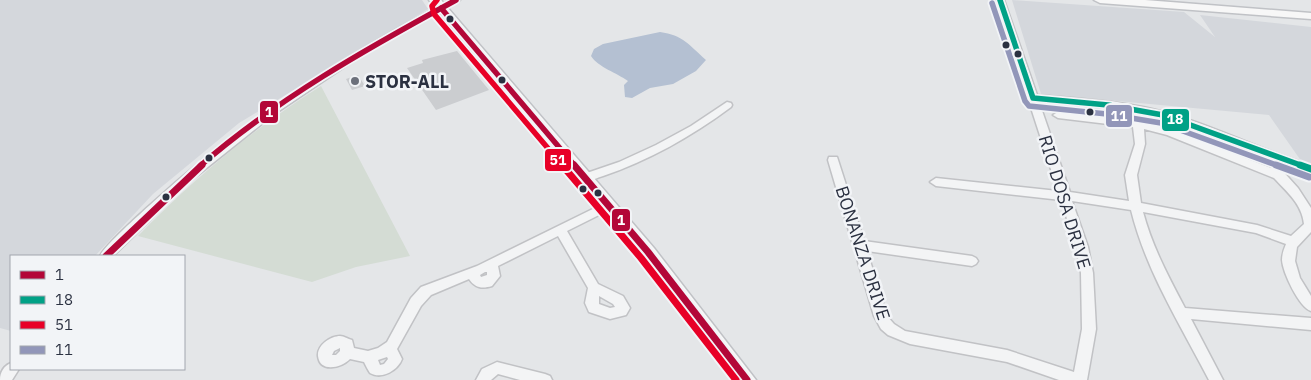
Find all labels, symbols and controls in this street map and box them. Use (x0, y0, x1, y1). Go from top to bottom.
unlabelled marker (445, 14, 455, 24)
unlabelled marker (1001, 40, 1011, 50)
unlabelled marker (1013, 49, 1023, 59)
place label: STOR-ALL (365, 70, 449, 93)
marker: STOR-ALL (349, 75, 361, 87)
unlabelled marker (497, 75, 507, 85)
line badge: 1 (259, 100, 279, 124)
text: 1 (265, 103, 274, 121)
line badge: 11 (1105, 104, 1133, 128)
unlabelled marker (1085, 107, 1095, 117)
text: 11 (1111, 107, 1128, 125)
line badge: 18 (1161, 108, 1190, 132)
text: 18 (1167, 110, 1183, 128)
street label: RIO DOSA DRIVE (1034, 132, 1096, 272)
line badge: 51 (544, 148, 572, 172)
text: 51 (550, 151, 567, 169)
unlabelled marker (204, 153, 214, 163)
street label: BONANZA DRIVE (830, 183, 896, 323)
unlabelled marker (578, 184, 588, 194)
unlabelled marker (593, 188, 603, 198)
unlabelled marker (161, 192, 171, 202)
line badge: 1 (611, 208, 631, 232)
text: 1 (617, 211, 626, 229)
legend (10, 255, 185, 370)
text: 1 (55, 265, 64, 284)
text: 18 (55, 290, 73, 309)
text: 51 (55, 315, 73, 334)
text: 11 (55, 340, 73, 359)

